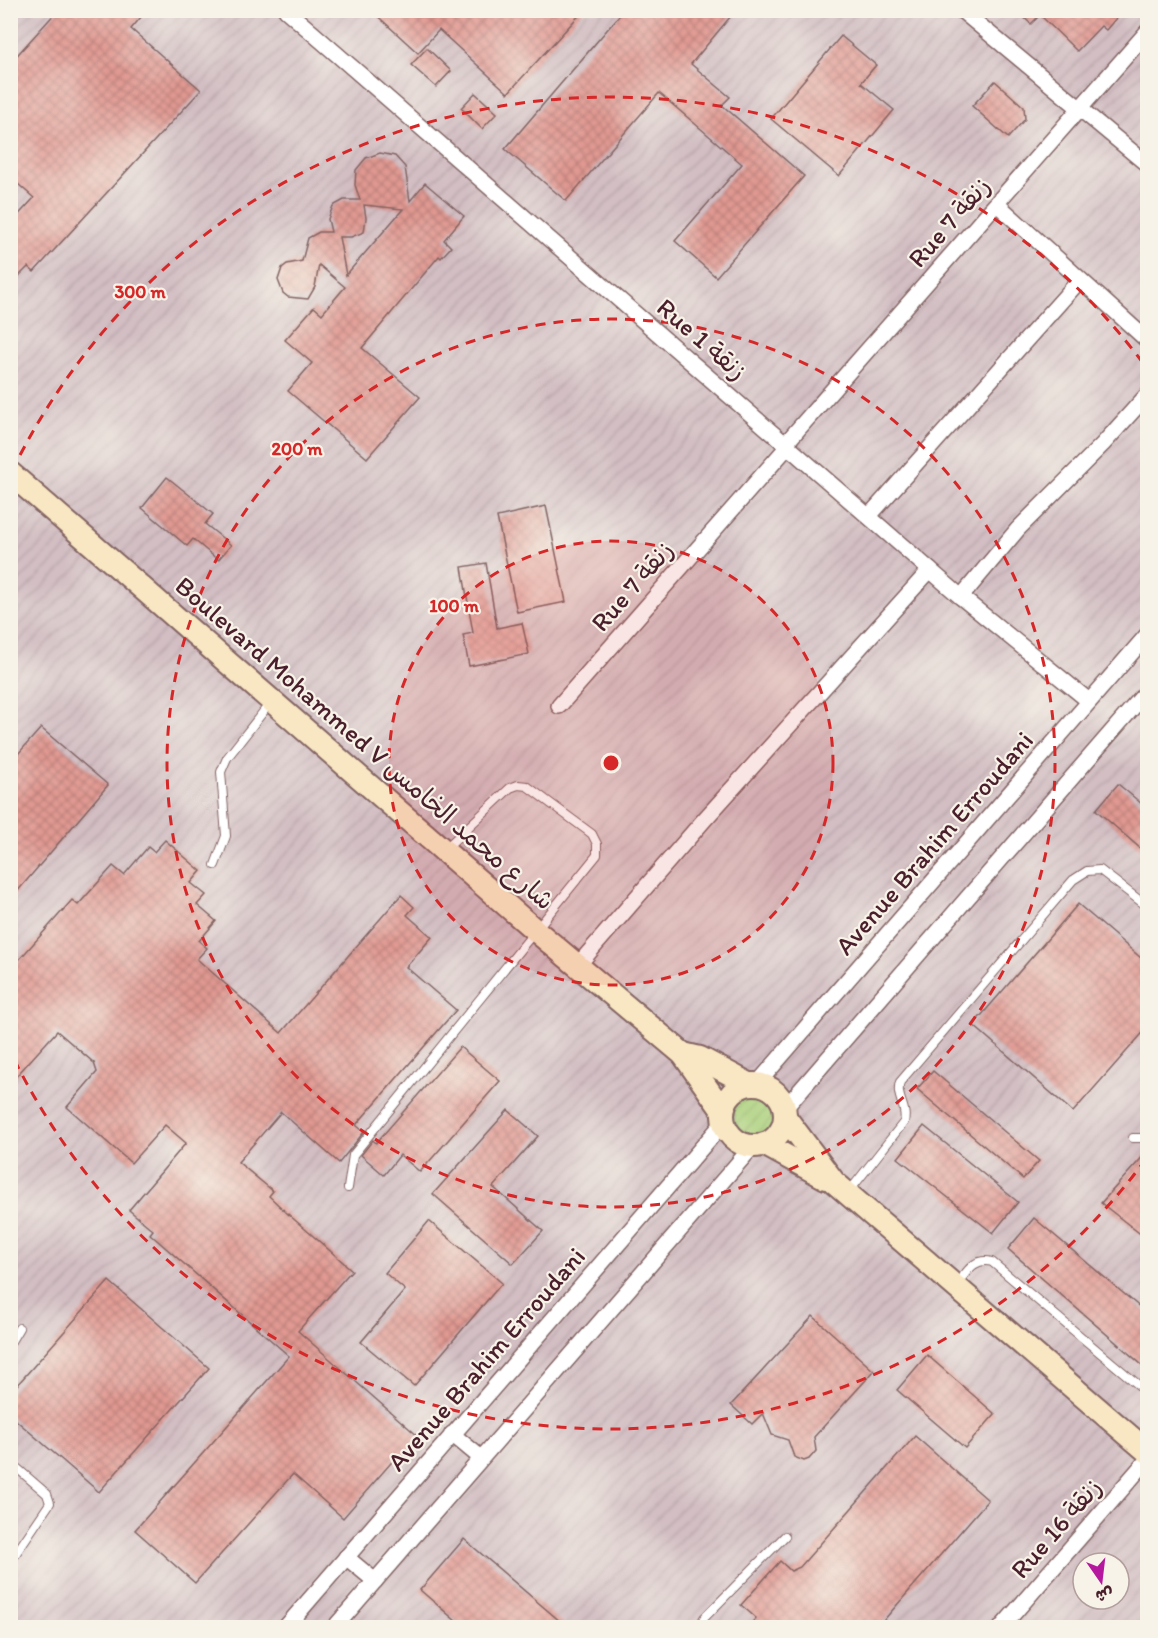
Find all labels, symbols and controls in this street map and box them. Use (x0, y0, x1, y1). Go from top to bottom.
street label: Rue 7 زنقة (901, 170, 997, 274)
text: 300 m (114, 281, 166, 303)
street label: Rue 1 زنقة (650, 291, 754, 387)
text: 200 m (272, 438, 323, 460)
street label: Rue 7 زنقة (584, 534, 680, 638)
street label: Boulevard Mohammed V شارع محمد الخامس (167, 569, 561, 918)
text: 100 m (429, 595, 480, 617)
street label: Avenue Brahim Erroudani (828, 725, 1040, 961)
centre of rings (601, 753, 621, 773)
street label: Avenue Brahim Erroudani (380, 1241, 592, 1477)
street label: Rue 16 زنقة (1004, 1471, 1108, 1585)
north arrow (1071, 1551, 1131, 1611)
text: ش (1094, 1584, 1115, 1606)

